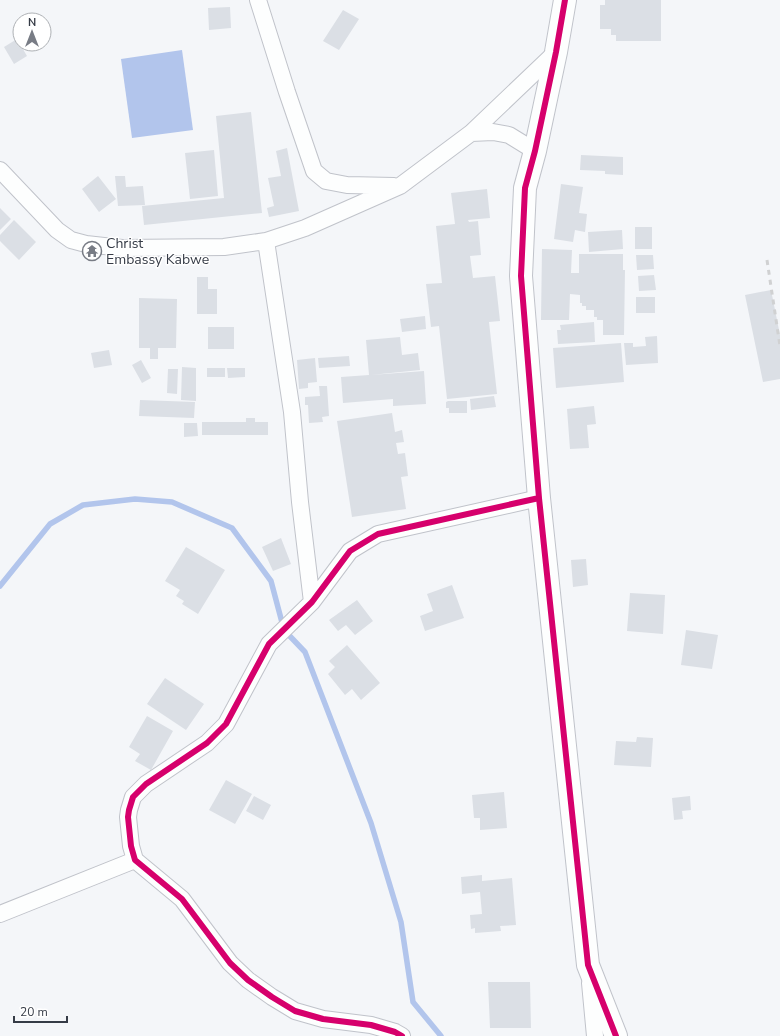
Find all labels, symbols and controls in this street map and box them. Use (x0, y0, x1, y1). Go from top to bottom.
north arrow (12, 12, 52, 52)
text: N (28, 15, 36, 30)
place label: Christ Embassy Kabwe (106, 234, 209, 269)
temple icon: Christ Embassy Kabwe (81, 240, 103, 262)
scale bar (14, 998, 67, 1024)
text: 20 m (20, 1004, 48, 1020)

